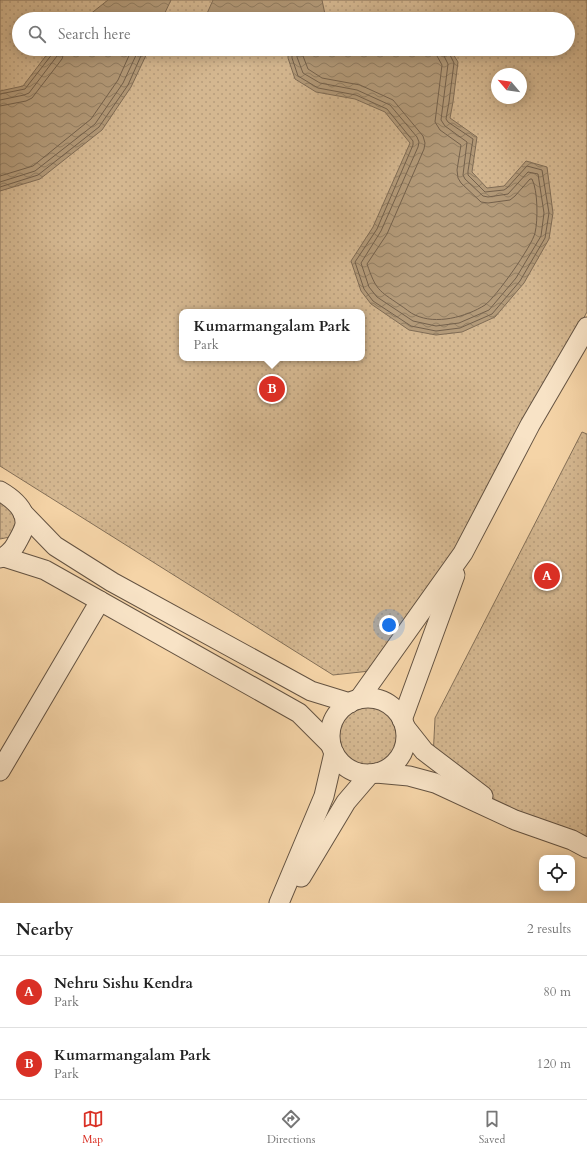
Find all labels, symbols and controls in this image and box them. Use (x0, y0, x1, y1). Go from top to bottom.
search box (12, 12, 575, 56)
icon: search (26, 23, 48, 45)
text: Search here (58, 24, 131, 44)
north arrow (491, 68, 527, 104)
popup (179, 309, 365, 361)
text: Kumarmangalam Park (194, 316, 350, 336)
text: Park (194, 336, 219, 354)
pin: B (259, 374, 285, 404)
pin: A (534, 561, 560, 591)
your location (379, 615, 399, 635)
map controls (539, 855, 575, 891)
button: locate (539, 855, 575, 891)
text: Nearby (16, 918, 73, 941)
text: 2 results (527, 920, 571, 938)
text: Nehru Sishu Kendra (54, 973, 193, 993)
text: A (24, 983, 34, 1001)
text: 80 m (543, 983, 571, 1001)
text: Park (54, 993, 79, 1011)
text: Kumarmangalam Park (54, 1045, 211, 1065)
text: B (24, 1055, 34, 1073)
text: 120 m (537, 1055, 571, 1073)
text: Park (54, 1065, 79, 1083)
tab: Map (82, 1108, 104, 1147)
tab: Directions (267, 1108, 315, 1147)
tab: Saved (479, 1108, 505, 1147)

